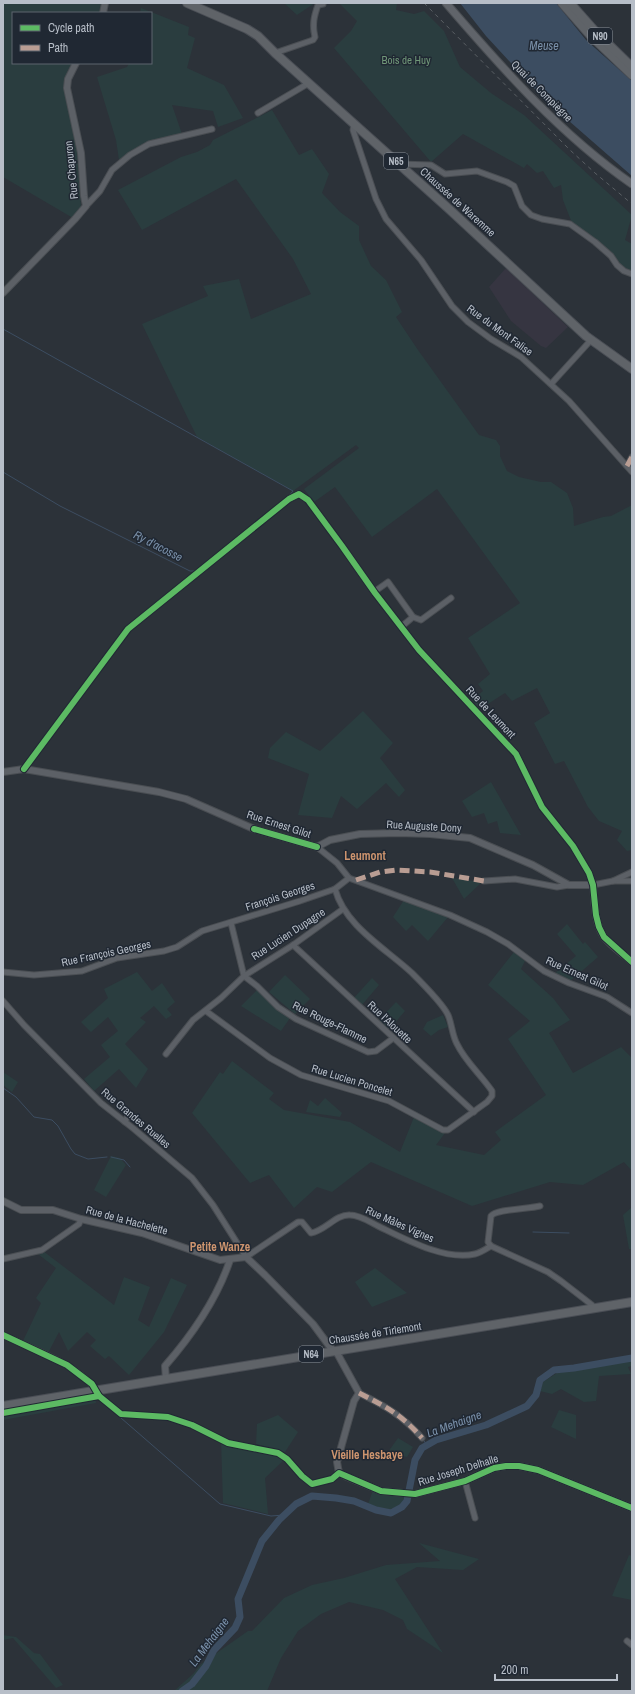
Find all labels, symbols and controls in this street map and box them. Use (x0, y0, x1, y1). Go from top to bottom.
legend (12, 12, 152, 64)
text: Cycle path (48, 20, 95, 36)
road number: N90 (588, 28, 612, 44)
water label: Meuse (529, 38, 559, 54)
text: Path (48, 40, 68, 56)
park label: Bois de Huy (381, 53, 431, 67)
street label: Quai de Compiègne (508, 57, 576, 125)
street label: Rue Chapuron (61, 140, 81, 200)
road number: N65 (384, 153, 408, 169)
street label: Chaussée de Waremme (417, 164, 499, 240)
street label: Rue du Mont Falise (464, 301, 536, 359)
water label: Ry d'acosse (131, 527, 186, 565)
street label: Rue de Leumont (463, 683, 519, 742)
street label: Rue Ernest Gilot (245, 807, 313, 841)
street label: Rue Auguste Dony (386, 817, 462, 835)
district label: Leumont (344, 848, 386, 864)
street label: François Georges (244, 878, 317, 914)
street label: Rue Lucien Dupagne (248, 905, 328, 963)
street label: Rue François Georges (60, 937, 153, 969)
street label: Rue Ernest Gilot (544, 953, 611, 993)
street label: Rue Rouge-Flamme (290, 998, 370, 1046)
street label: Rue l'Alouette (365, 998, 415, 1046)
street label: Rue Lucien Poncelet (310, 1061, 395, 1099)
street label: Rue Grandes Ruelles (98, 1085, 174, 1151)
street label: Rue de la Hachelette (84, 1202, 170, 1238)
street label: Rue Mâles Vignes (364, 1203, 437, 1246)
district label: Petite Wanze (190, 1239, 251, 1255)
street label: Chaussée de Tirlemont (328, 1319, 423, 1347)
road number: N64 (299, 1346, 323, 1362)
water label: La Mehaigne (424, 1406, 484, 1441)
district label: Vieille Hesbaye (331, 1447, 403, 1463)
street label: Rue Joseph Delhalle (416, 1451, 500, 1489)
water label: La Mehaigne (185, 1614, 233, 1670)
scale bar (495, 1656, 617, 1682)
text: 200 m (501, 1662, 528, 1678)

